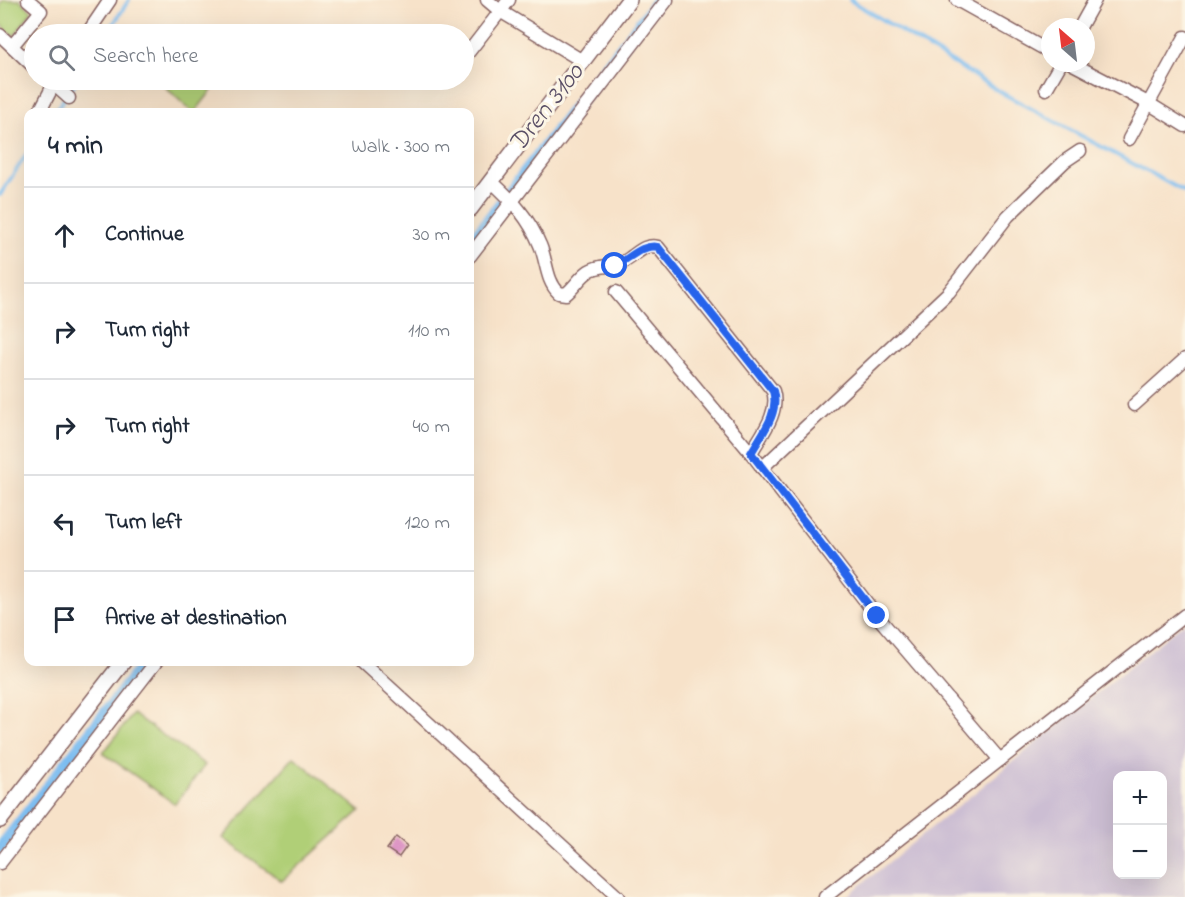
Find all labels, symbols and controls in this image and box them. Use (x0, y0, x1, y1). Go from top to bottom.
north arrow (1041, 18, 1095, 72)
search box (24, 24, 474, 90)
icon: search (45, 41, 78, 74)
text: Search here (93, 41, 198, 73)
water label: Dren 3100 (500, 55, 595, 161)
text: 4 min (48, 128, 103, 166)
text: Walk · 300 m (351, 133, 450, 162)
icon: ahead (48, 219, 81, 252)
text: Continue (105, 219, 184, 251)
text: 30 m (413, 221, 450, 250)
route start (601, 252, 627, 278)
icon: right (48, 315, 81, 348)
text: Turn right (105, 315, 190, 347)
text: 110 m (408, 317, 450, 346)
icon: right (48, 411, 81, 444)
text: Turn right (105, 411, 190, 443)
text: 40 m (413, 413, 450, 442)
icon: left (48, 507, 81, 540)
text: Turn left (105, 507, 182, 539)
text: 120 m (405, 509, 450, 538)
route end (863, 602, 889, 628)
icon: arrive (48, 603, 81, 636)
text: Arrive at destination (105, 603, 287, 635)
map controls (1113, 771, 1167, 879)
button: + (1113, 771, 1167, 825)
button: − (1113, 825, 1167, 879)

